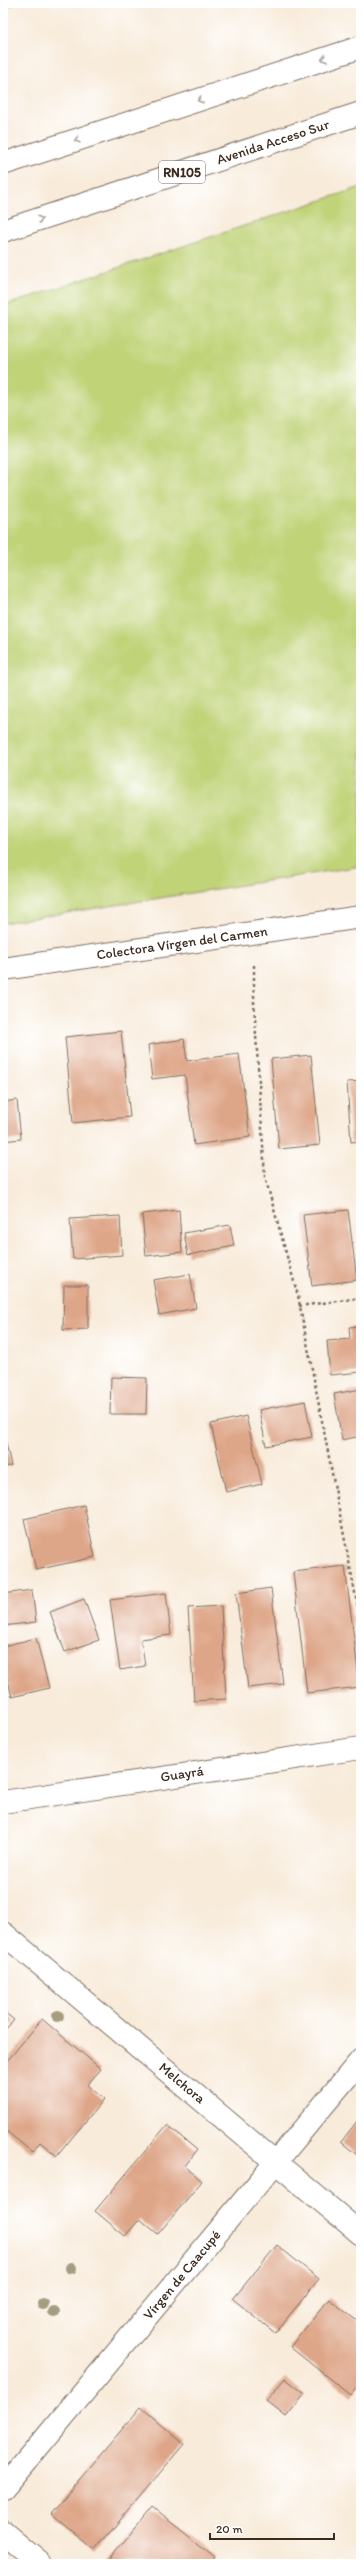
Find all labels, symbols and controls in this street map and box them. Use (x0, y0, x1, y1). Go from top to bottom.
one-way arrow (321, 54, 328, 63)
one-way arrow (197, 95, 204, 103)
street label: Avenida Acceso Sur (215, 116, 332, 168)
one-way arrow (73, 135, 80, 144)
road number: RN105 (159, 161, 205, 183)
one-way arrow (36, 215, 43, 224)
street label: Colectora Vírgen del Carmen (95, 923, 269, 963)
street label: Guayrá (159, 1762, 205, 1786)
street label: Melchora (155, 2059, 209, 2108)
street label: Vírgen de Caacupé (140, 2227, 225, 2323)
scale bar (210, 2515, 334, 2541)
text: 20 m (216, 2522, 243, 2536)

